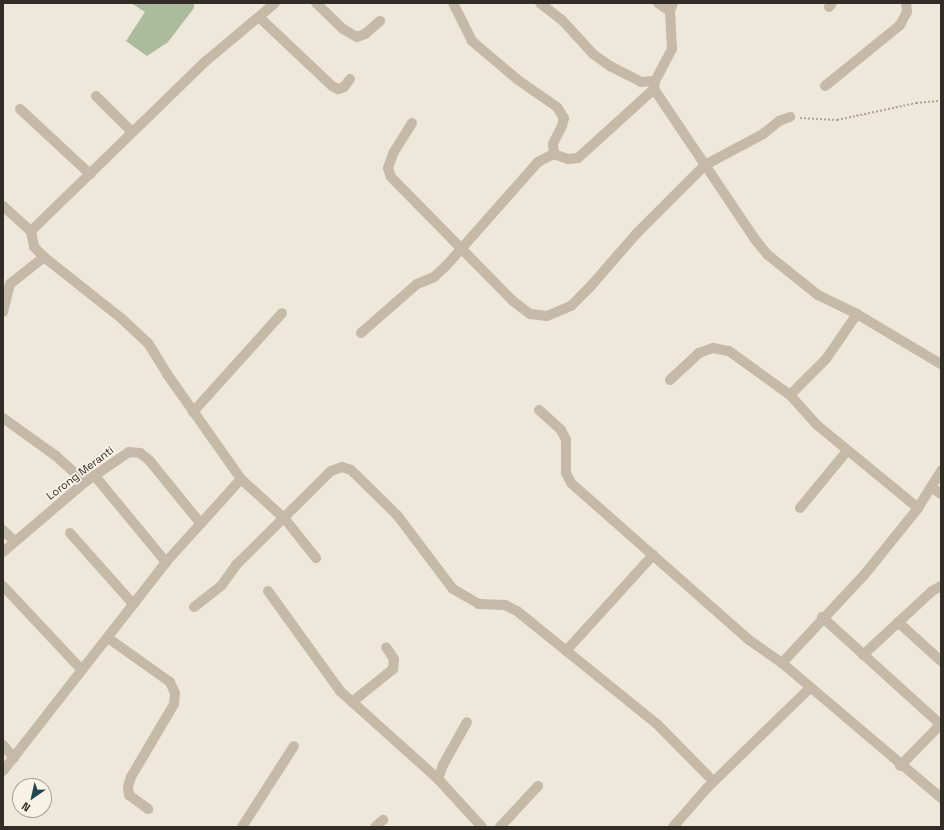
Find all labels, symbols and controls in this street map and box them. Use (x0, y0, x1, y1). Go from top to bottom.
street label: Lorong Meranti (44, 443, 116, 503)
north arrow (12, 778, 52, 818)
text: N (19, 799, 33, 815)

